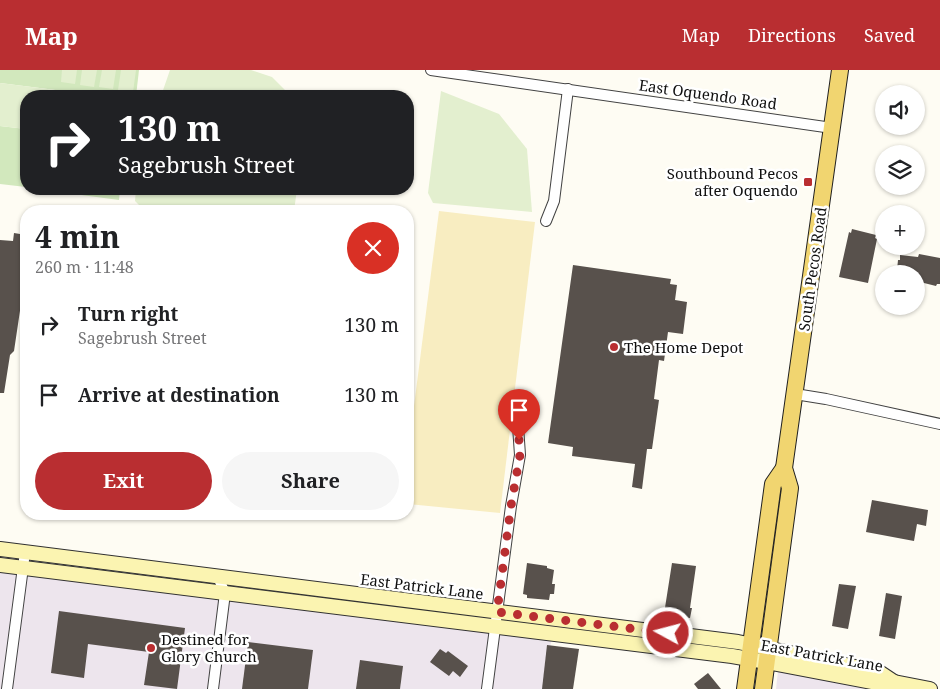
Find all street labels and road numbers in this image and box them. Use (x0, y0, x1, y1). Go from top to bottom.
street label: East Oquendo Road (638, 74, 778, 114)
street label: South Pecos Road (793, 206, 831, 332)
street label: East Patrick Lane (359, 569, 485, 603)
street label: East Patrick Lane (759, 634, 885, 676)

